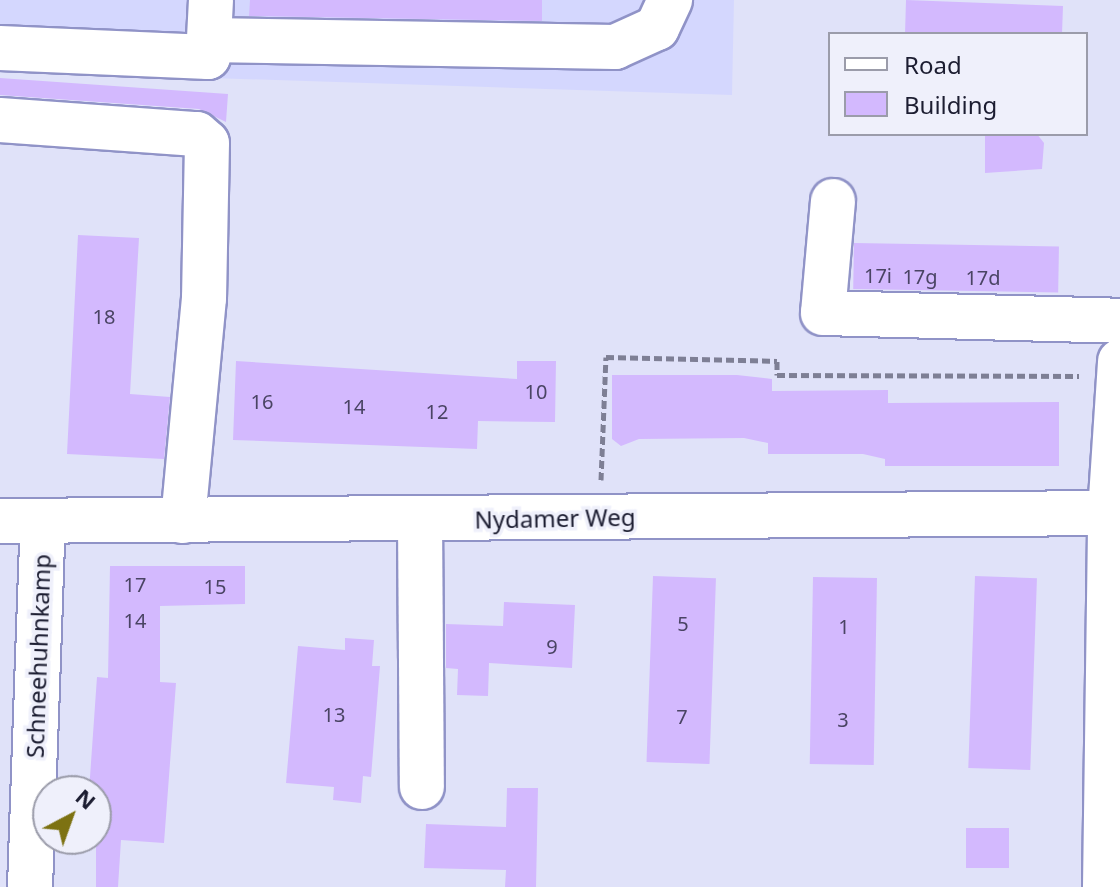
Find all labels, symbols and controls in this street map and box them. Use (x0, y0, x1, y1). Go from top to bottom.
legend (828, 32, 1088, 136)
text: Road (904, 48, 962, 81)
text: Building (904, 88, 997, 121)
house number: 17i (864, 263, 892, 287)
house number: 17g (902, 264, 938, 288)
house number: 17d (965, 265, 1001, 289)
house number: 18 (93, 304, 115, 328)
house number: 10 (525, 379, 547, 403)
house number: 16 (251, 389, 273, 413)
house number: 14 (343, 394, 365, 418)
house number: 12 (426, 399, 448, 423)
street label: Nydamer Weg (474, 502, 636, 534)
street label: Schneehuhnkamp (20, 553, 56, 759)
house number: 17 (124, 572, 146, 596)
house number: 15 (204, 574, 226, 598)
house number: 14 (124, 608, 146, 632)
house number: 5 (677, 611, 689, 635)
house number: 1 (838, 614, 850, 638)
house number: 9 (546, 634, 558, 658)
house number: 13 (323, 702, 345, 726)
house number: 7 (676, 704, 688, 728)
house number: 3 (837, 707, 849, 731)
north arrow (32, 775, 112, 855)
text: N (70, 781, 103, 816)

